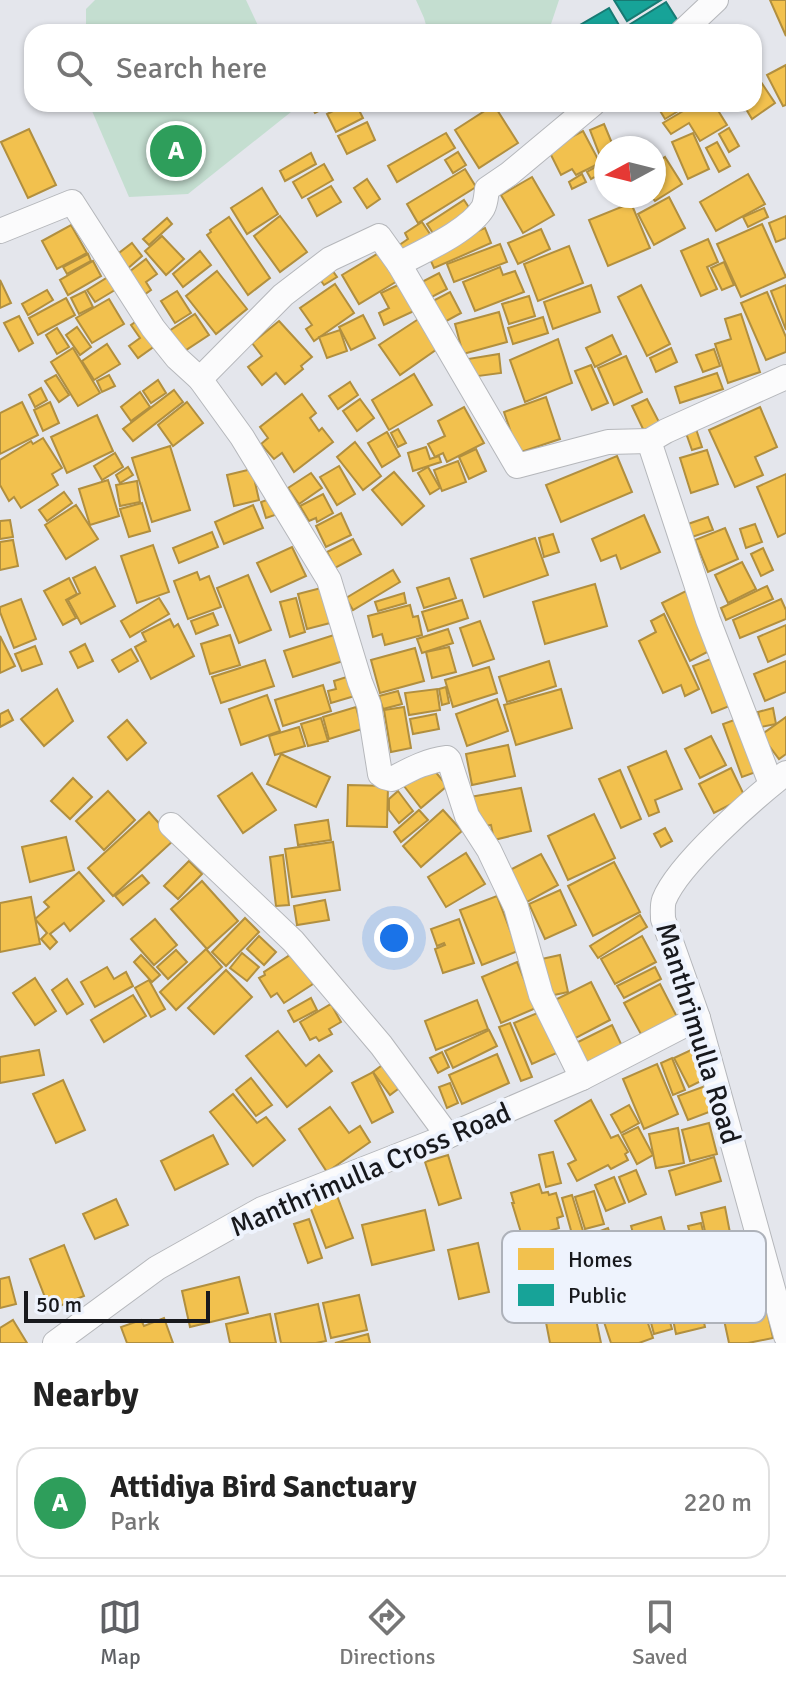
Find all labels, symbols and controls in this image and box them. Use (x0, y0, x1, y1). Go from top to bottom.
search box (24, 24, 762, 112)
icon: search (52, 46, 96, 90)
text: Search here (116, 50, 267, 87)
pin: A (150, 121, 202, 181)
north arrow (594, 136, 666, 208)
your location (374, 918, 414, 958)
street label: Manthrimulla Road (648, 919, 748, 1148)
street label: Manthrimulla Cross Road (225, 1095, 516, 1244)
legend (502, 1231, 766, 1323)
text: Homes (568, 1246, 632, 1273)
text: Public (568, 1282, 627, 1309)
scale bar (24, 1287, 210, 1323)
text: 50 m (36, 1291, 82, 1318)
text: Nearby (32, 1374, 139, 1416)
text: Attidiya Bird Sanctuary (110, 1469, 417, 1506)
text: A (52, 1487, 68, 1519)
text: 220 m (683, 1487, 752, 1519)
text: Park (110, 1506, 160, 1538)
tab: Map (98, 1595, 142, 1670)
tab: Directions (339, 1595, 435, 1670)
tab: Saved (632, 1595, 688, 1670)

